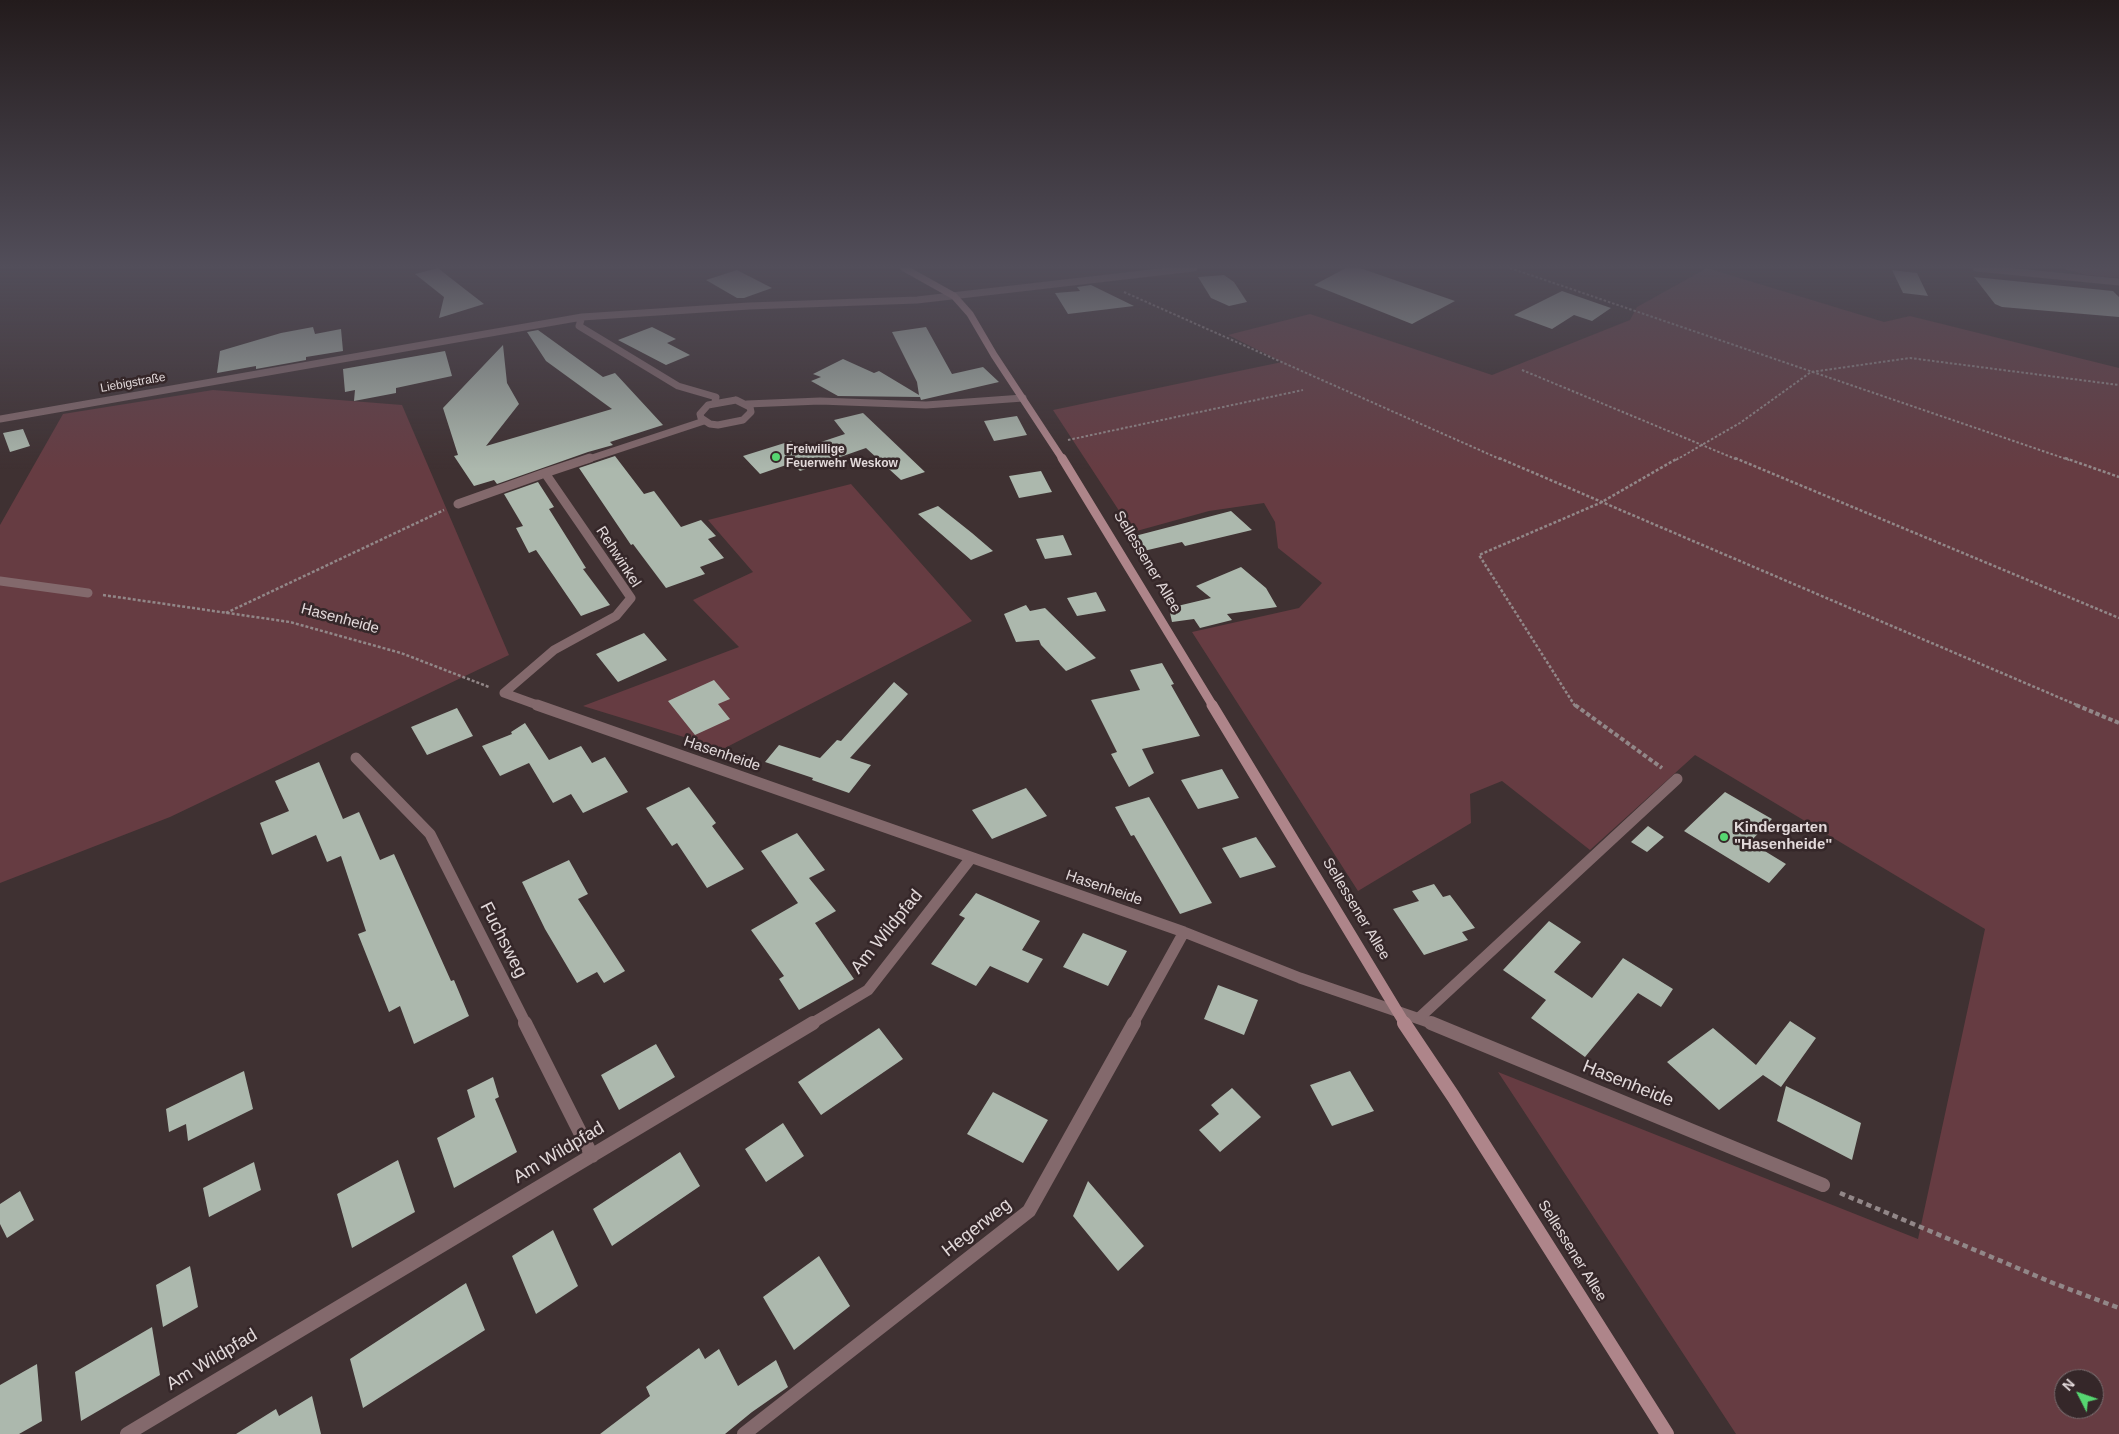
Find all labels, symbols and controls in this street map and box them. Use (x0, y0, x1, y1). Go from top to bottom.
street label: Liebigstraße (99, 370, 167, 396)
place label: Freiwillige Feuerwehr Weskow (786, 443, 898, 471)
marker: Freiwillige Feuerwehr Weskow (770, 451, 782, 463)
street label: Sellessener Allee (1109, 508, 1185, 616)
street label: Rehwinkel (592, 523, 644, 591)
street label: Hasenheide (299, 600, 381, 638)
street label: Hasenheide (681, 732, 763, 776)
place label: Kindergarten "Hasenheide" (1734, 819, 1832, 854)
marker: Kindergarten "Hasenheide" (1718, 831, 1730, 843)
street label: Sellessener Allee (1318, 855, 1394, 963)
street label: Hasenheide (1063, 866, 1145, 910)
street label: Am Wildpfad (847, 886, 927, 978)
street label: Fuchsweg (475, 899, 531, 981)
street label: Hasenheide (1579, 1056, 1677, 1112)
street label: Am Wildpfad (510, 1117, 608, 1189)
street label: Hegerweg (938, 1194, 1016, 1262)
street label: Sellessener Allee (1534, 1197, 1610, 1305)
street label: Am Wildpfad (163, 1324, 261, 1396)
north arrow (2054, 1369, 2104, 1419)
text: N (2059, 1376, 2078, 1394)

